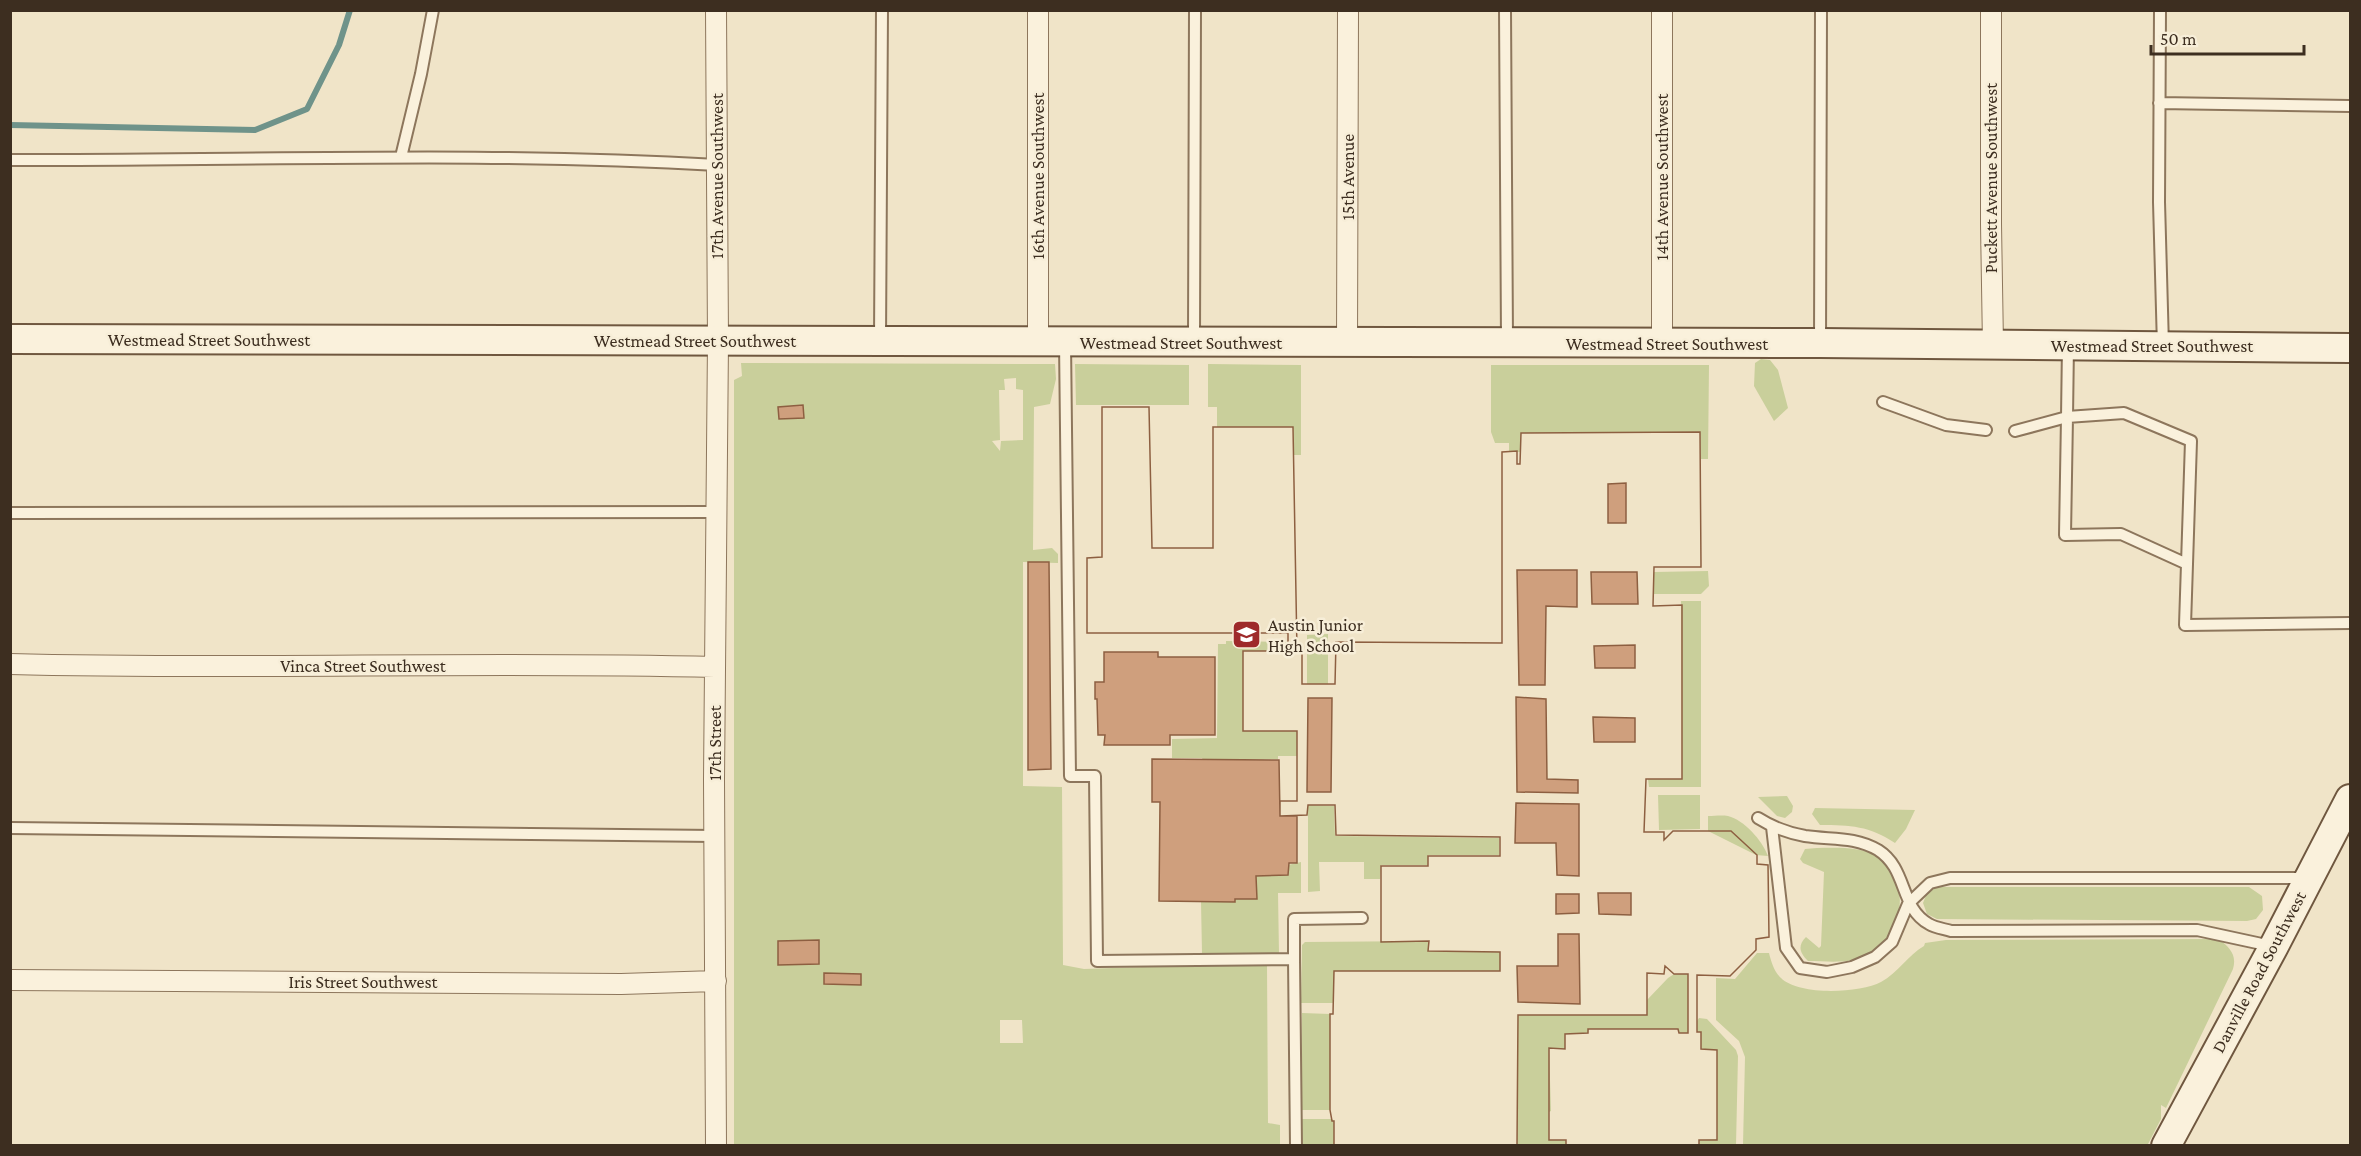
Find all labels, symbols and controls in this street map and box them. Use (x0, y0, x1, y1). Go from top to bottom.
scale bar (2151, 18, 2304, 56)
text: 50 m (2160, 29, 2197, 49)
street label: Puckett Avenue Southwest (1981, 82, 2001, 273)
street label: 16th Avenue Southwest (1028, 91, 1048, 259)
street label: 17th Avenue Southwest (707, 92, 727, 259)
street label: 14th Avenue Southwest (1652, 92, 1672, 261)
street label: 15th Avenue (1338, 134, 1358, 220)
street label: Westmead Street Southwest (108, 330, 311, 350)
street label: Westmead Street Southwest (594, 331, 797, 351)
street label: Westmead Street Southwest (1080, 333, 1283, 353)
street label: Westmead Street Southwest (1566, 334, 1769, 354)
street label: Westmead Street Southwest (2051, 336, 2254, 356)
place label: Austin Junior High School (1268, 615, 1364, 656)
school or university icon: Austin Junior High School (1231, 619, 1263, 651)
street label: Vinca Street Southwest (280, 656, 447, 676)
street label: 17th Street (705, 704, 725, 781)
street label: Danville Road Southwest (2208, 887, 2311, 1056)
street label: Iris Street Southwest (288, 972, 439, 992)

